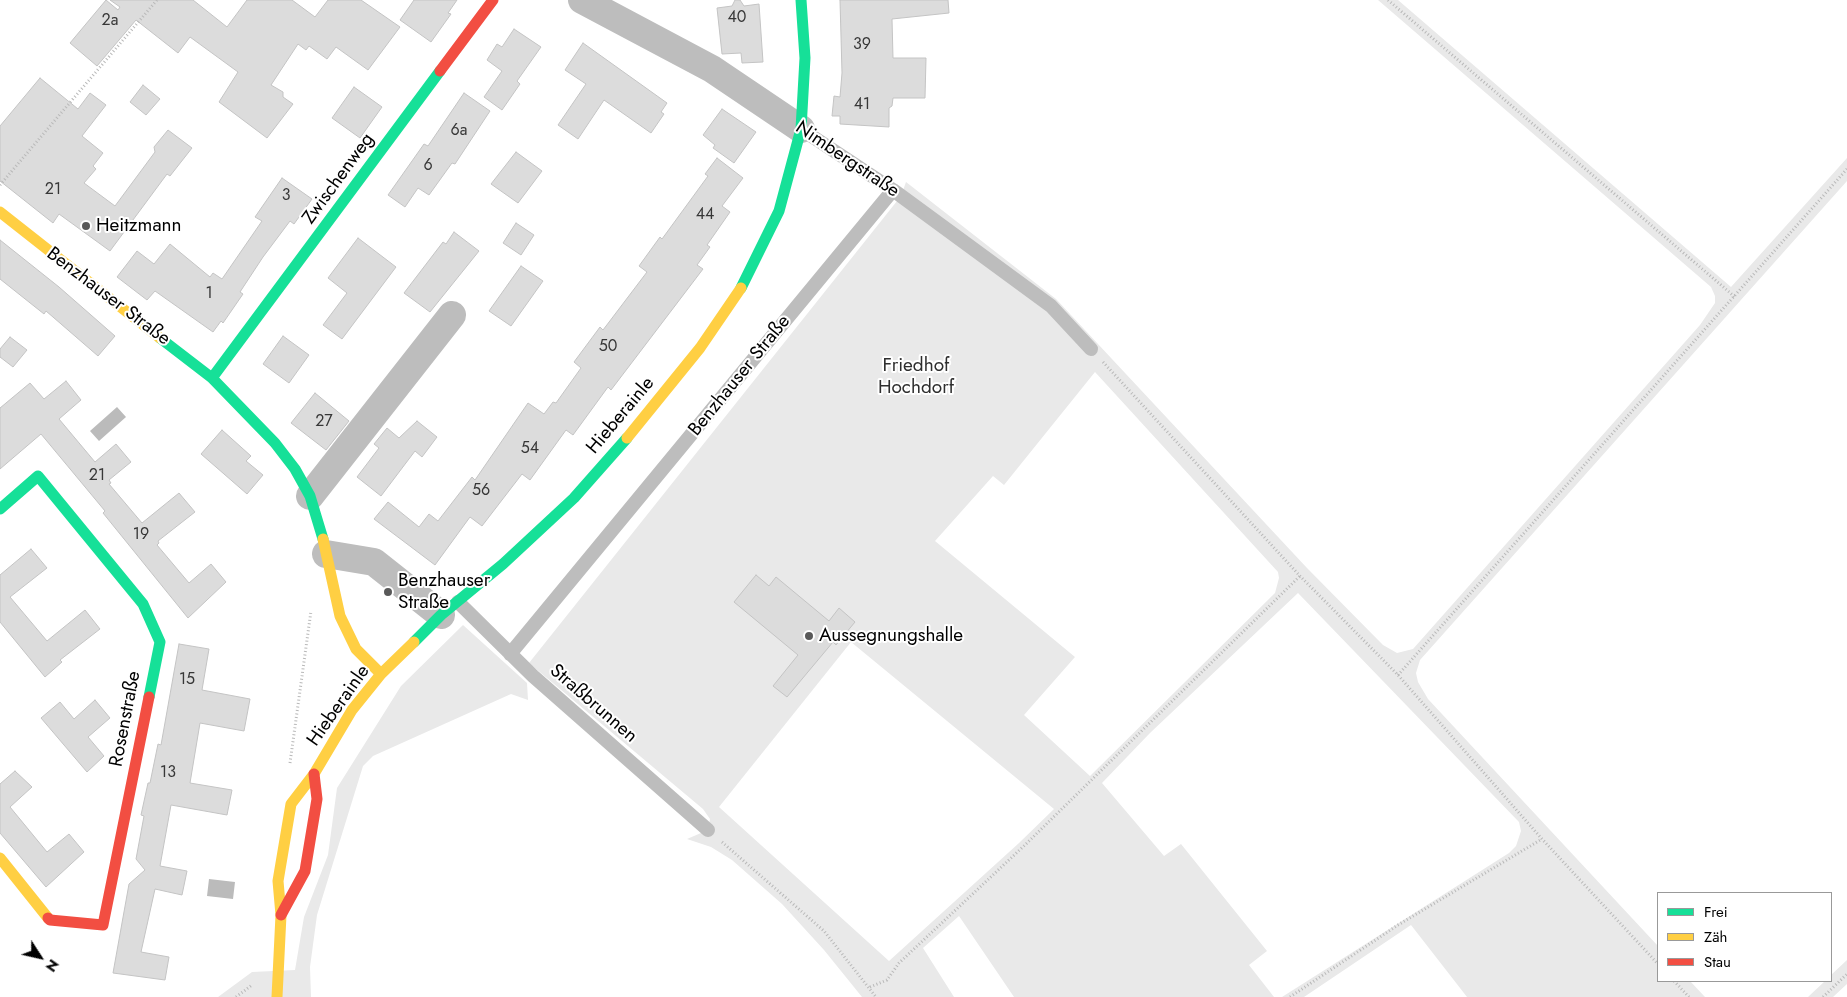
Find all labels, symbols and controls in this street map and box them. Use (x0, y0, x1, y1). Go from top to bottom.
house number: 40 (728, 8, 746, 28)
house number: 2a (102, 11, 118, 31)
house number: 39 (853, 35, 871, 55)
house number: 41 (854, 95, 870, 115)
street label: Nimbergstraße (791, 117, 903, 203)
house number: 6a (451, 121, 467, 141)
street label: Zwischenweg (298, 129, 380, 229)
house number: 6 (423, 156, 433, 176)
house number: 21 (45, 180, 61, 200)
house number: 3 (282, 186, 290, 206)
house number: 44 (696, 205, 714, 225)
place label: Heitzmann (96, 215, 182, 237)
marker: Heitzmann (80, 220, 92, 232)
street label: Benzhauser Straße (42, 243, 174, 351)
house number: 1 (205, 284, 213, 304)
street label: Benzhauser Straße (684, 311, 796, 441)
house number: 50 (599, 337, 617, 357)
park label: Friedhof Hochdorf (878, 355, 954, 399)
street label: Hieberainle (582, 373, 660, 459)
house number: 27 (315, 412, 333, 432)
house number: 54 (521, 439, 539, 459)
house number: 21 (89, 466, 105, 486)
house number: 56 (472, 481, 490, 501)
house number: 19 (133, 525, 149, 545)
place label: Benzhauser Straße (398, 570, 490, 614)
marker: Benzhauser Straße (382, 586, 394, 598)
place label: Aussegnungshalle (819, 625, 963, 647)
marker: Aussegnungshalle (803, 630, 815, 642)
street label: Straßbrunnen (545, 660, 641, 748)
street label: Hieberainle (303, 661, 375, 751)
street label: Rosenstraße (106, 669, 146, 769)
house number: 15 (179, 670, 195, 690)
house number: 13 (160, 763, 176, 783)
legend (1657, 892, 1832, 982)
text: Frei (1704, 901, 1728, 923)
text: Zäh (1704, 926, 1727, 948)
north arrow (15, 932, 65, 982)
text: Stau (1704, 951, 1731, 973)
text: N (41, 955, 64, 976)

